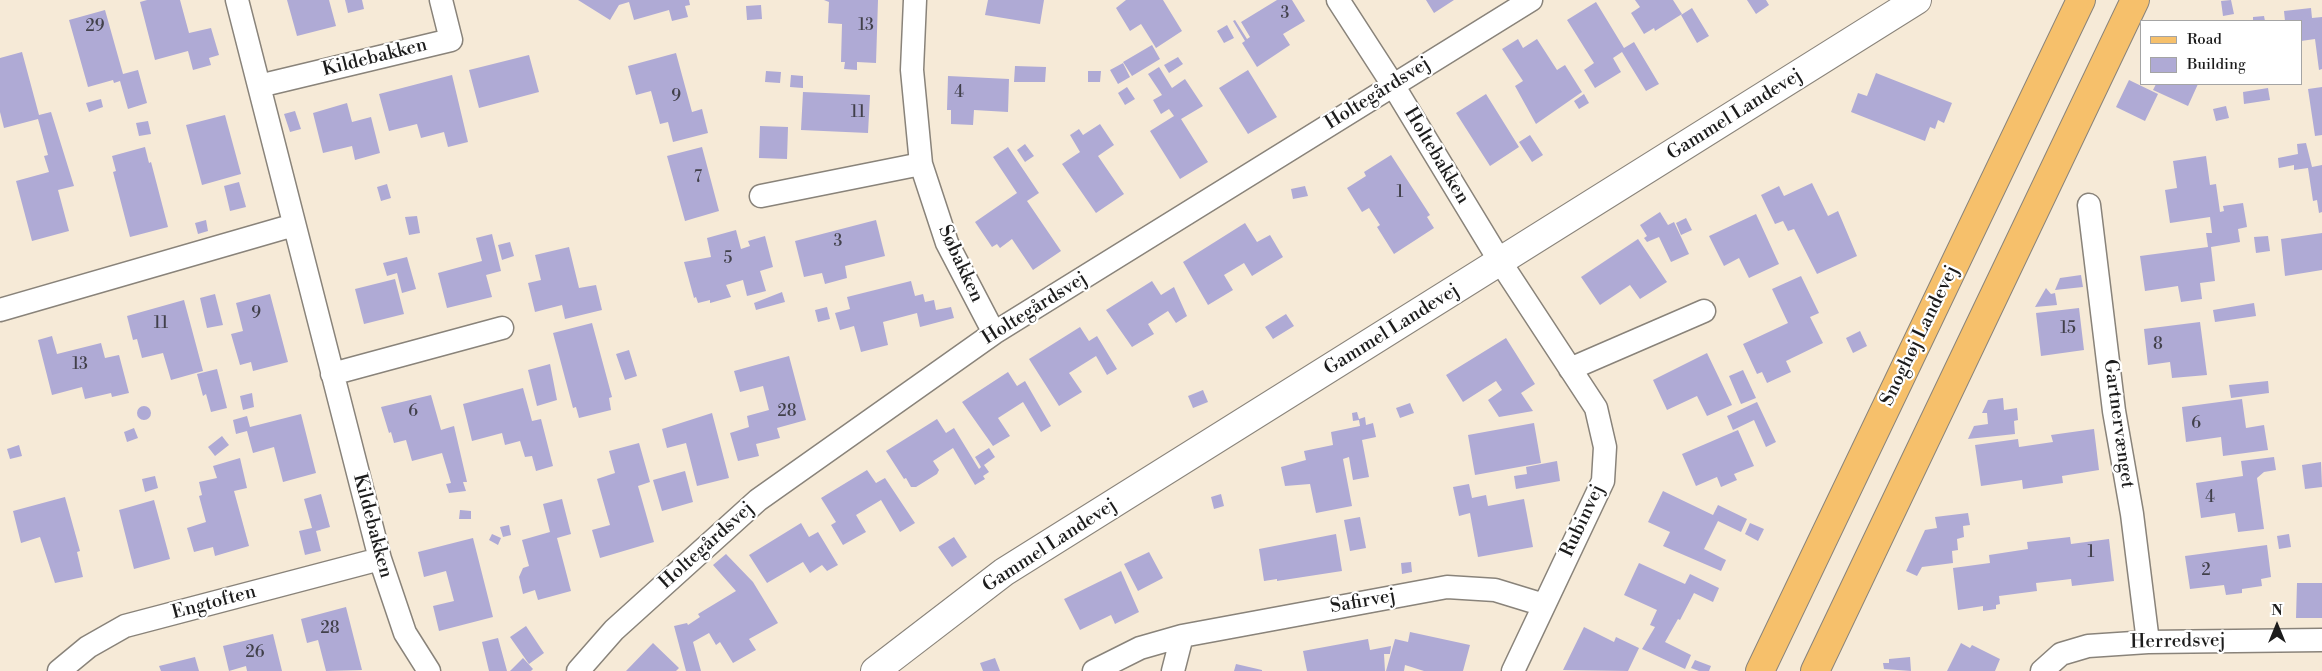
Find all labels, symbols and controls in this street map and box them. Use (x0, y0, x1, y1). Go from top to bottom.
house number: 3 (1281, 4, 1289, 24)
house number: 13 (858, 16, 874, 36)
house number: 29 (86, 17, 104, 37)
legend (2140, 20, 2302, 85)
text: Road (2187, 30, 2222, 49)
street label: Kildebakken (320, 34, 430, 82)
street label: Holtegårdsvej (1321, 53, 1435, 135)
text: Building (2187, 55, 2246, 74)
street label: Gammel Landevej (1663, 64, 1807, 166)
house number: 4 (954, 83, 964, 103)
house number: 9 (671, 87, 681, 107)
house number: 11 (851, 103, 865, 123)
street label: Holtebakken (1398, 104, 1474, 208)
house number: 7 (694, 168, 702, 188)
house number: 1 (1397, 183, 1403, 203)
street label: Søbakken (932, 222, 988, 306)
house number: 3 (834, 232, 842, 252)
house number: 5 (724, 249, 732, 269)
street label: Snoghøj Landevej (1876, 262, 1964, 410)
street label: Holtegårdsvej (978, 268, 1092, 350)
street label: Gammel Landevej (1320, 279, 1464, 381)
house number: 9 (251, 304, 261, 324)
house number: 11 (154, 314, 168, 334)
house number: 15 (2060, 319, 2076, 339)
house number: 8 (2153, 335, 2163, 355)
house number: 13 (72, 355, 88, 375)
street label: Gartnervænget (2098, 358, 2138, 490)
house number: 6 (408, 402, 418, 422)
house number: 28 (778, 402, 796, 422)
house number: 6 (2191, 414, 2201, 434)
street label: Kildebakken (347, 471, 397, 581)
street label: Rubinvej (1556, 481, 1610, 561)
house number: 4 (2205, 488, 2215, 508)
street label: Gammel Landevej (979, 494, 1121, 598)
street label: Holtegårdsvej (655, 497, 759, 595)
house number: 1 (2088, 543, 2094, 563)
house number: 2 (2201, 561, 2211, 581)
street label: Engtoften (169, 581, 259, 625)
street label: Safirvej (1328, 585, 1398, 619)
north arrow (2252, 601, 2302, 651)
text: N (2271, 602, 2283, 620)
house number: 28 (321, 619, 339, 639)
street label: Herredsvej (2130, 630, 2226, 654)
house number: 26 (246, 643, 264, 663)

